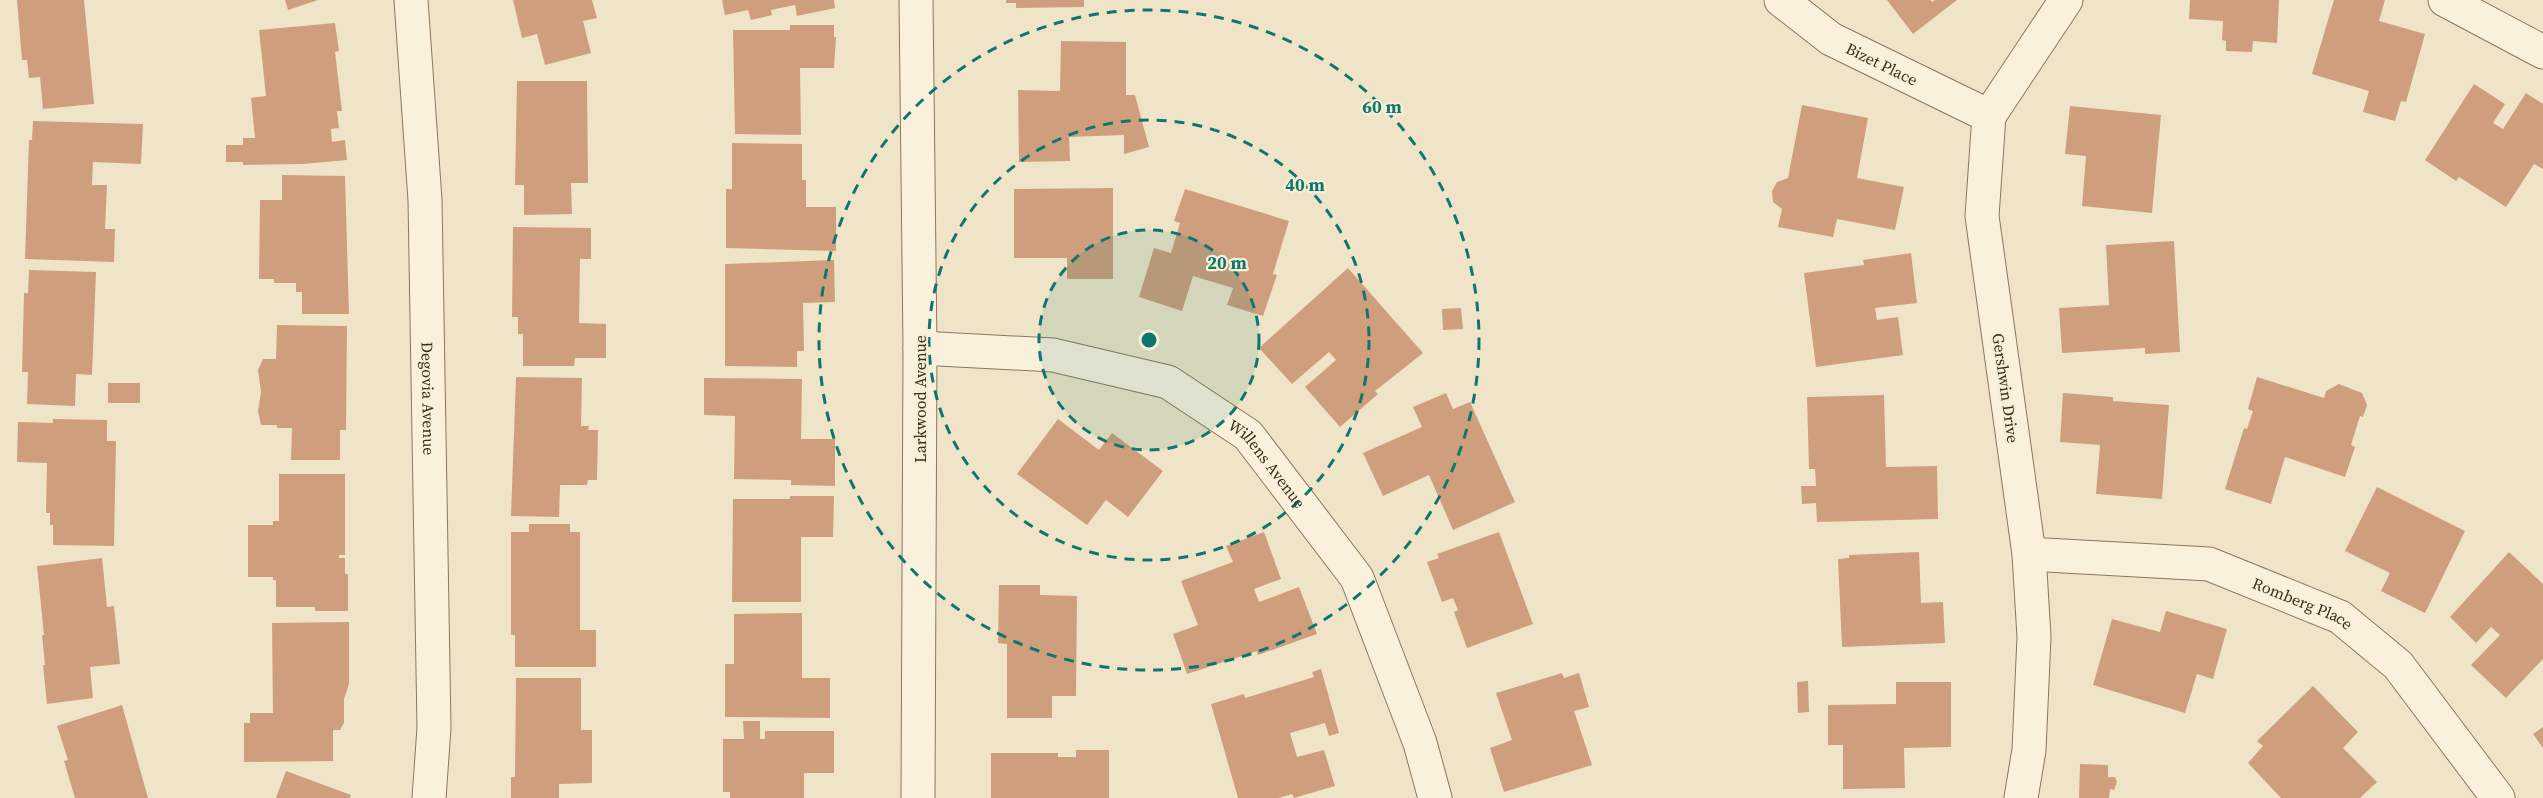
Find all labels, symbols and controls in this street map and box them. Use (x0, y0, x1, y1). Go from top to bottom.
street label: Bizet Place (1842, 37, 1922, 91)
text: 60 m (1362, 94, 1402, 119)
text: 40 m (1285, 172, 1325, 197)
text: 20 m (1207, 250, 1247, 275)
centre of rings (1139, 330, 1159, 350)
street label: Gershwin Drive (1987, 332, 2025, 444)
street label: Larkwood Avenue (909, 335, 931, 463)
street label: Degovia Avenue (416, 341, 440, 456)
street label: Willens Avenue (1224, 414, 1311, 512)
street label: Romberg Place (2249, 572, 2358, 635)

